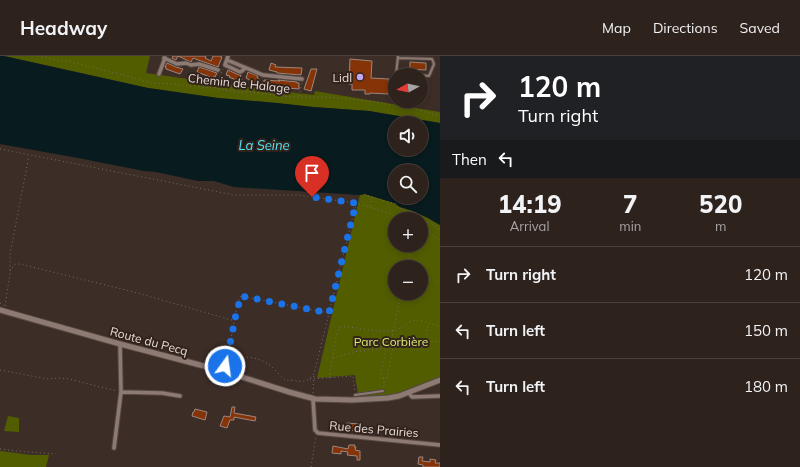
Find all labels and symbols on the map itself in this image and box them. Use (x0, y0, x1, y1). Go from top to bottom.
north arrow (388, 68, 428, 108)
street label: Chemin de Halage (187, 70, 291, 96)
place label: Lidl (333, 70, 352, 85)
marker: Lidl (355, 72, 365, 82)
water label: La Seine (238, 137, 290, 153)
pin (295, 156, 329, 197)
street label: Route du Pecq (108, 323, 190, 359)
park label: Parc Corbière (354, 334, 428, 349)
position arrow (204, 345, 246, 387)
street label: Rue des Prairies (329, 418, 419, 440)

